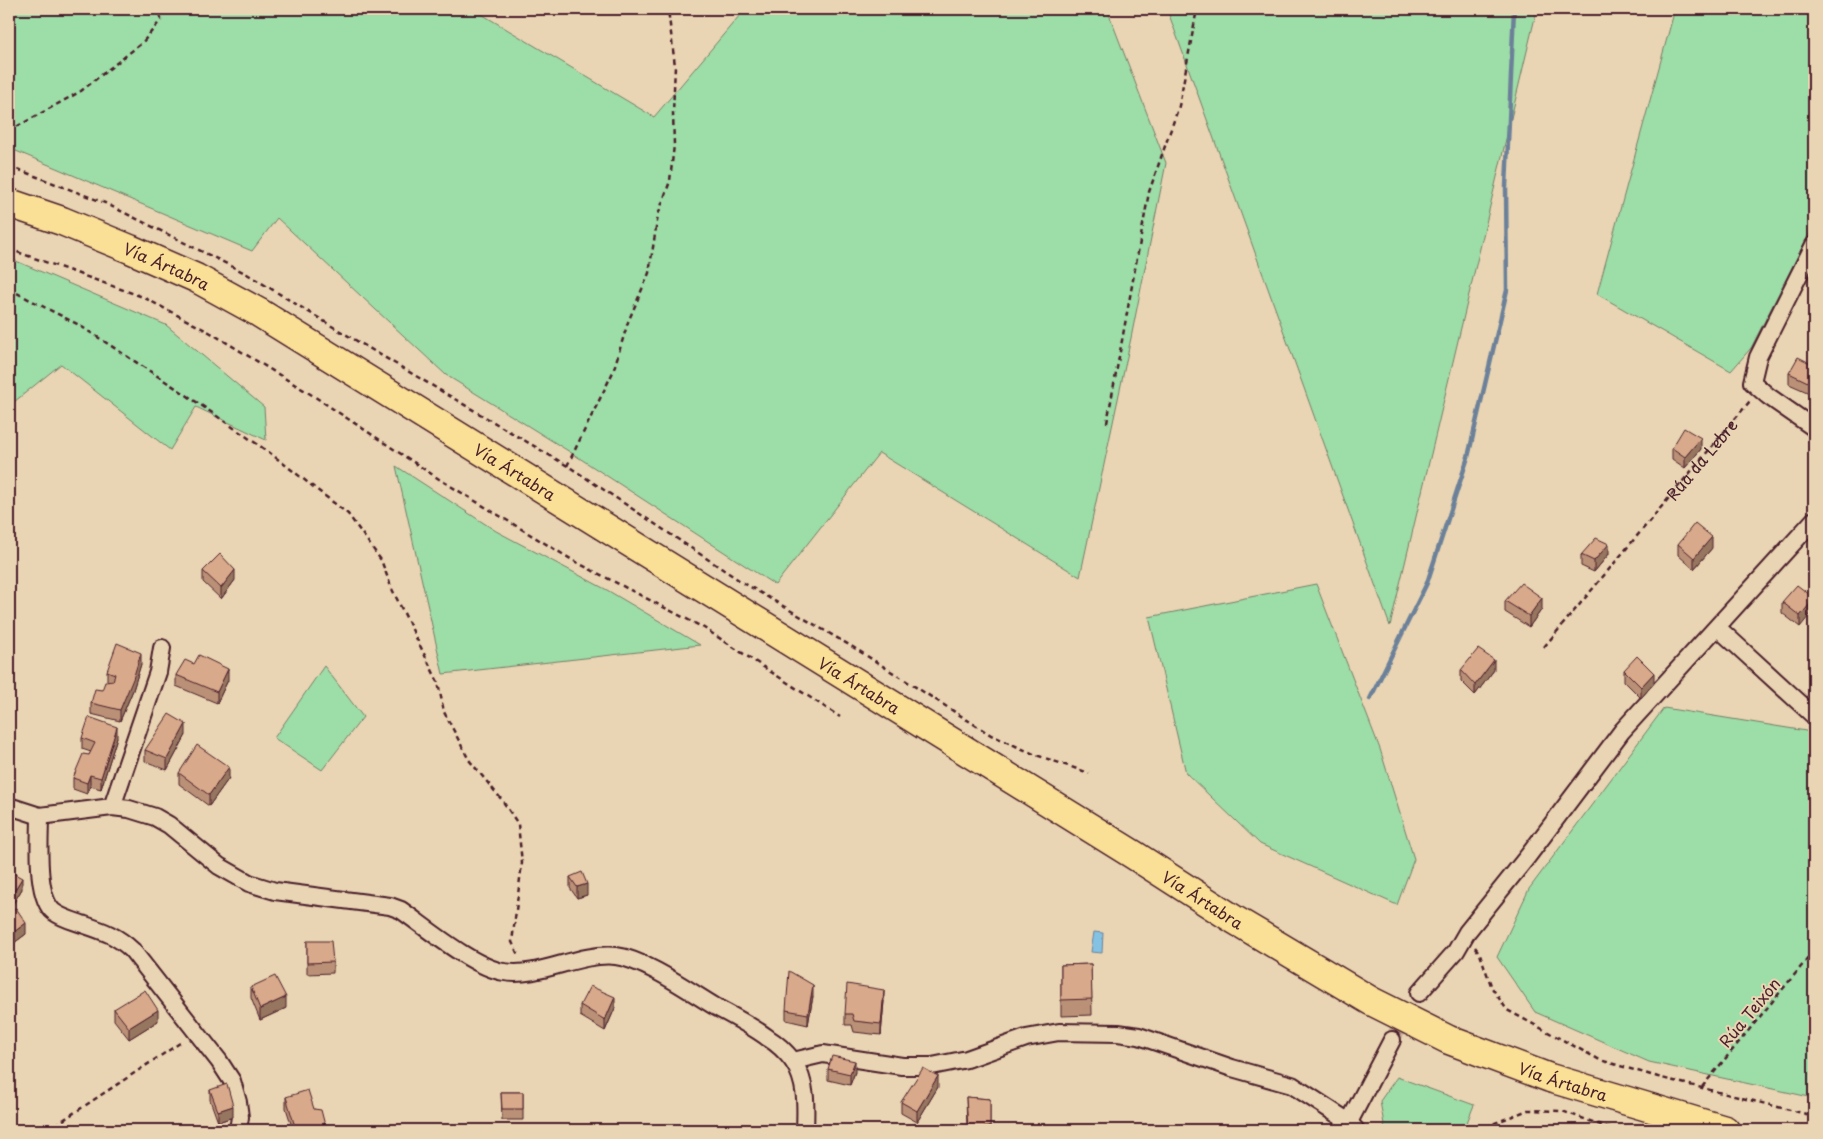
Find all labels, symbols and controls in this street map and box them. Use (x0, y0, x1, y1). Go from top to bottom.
street label: Vía Ártabra (120, 236, 215, 296)
street label: Rúa da Lebre (1660, 413, 1743, 505)
street label: Vía Ártabra (470, 437, 561, 506)
street label: Vía Ártabra (814, 650, 905, 719)
street label: Vía Ártabra (1158, 864, 1248, 935)
street label: Rúa Teixón (1713, 972, 1785, 1052)
street label: Vía Ártabra (1515, 1055, 1611, 1107)

